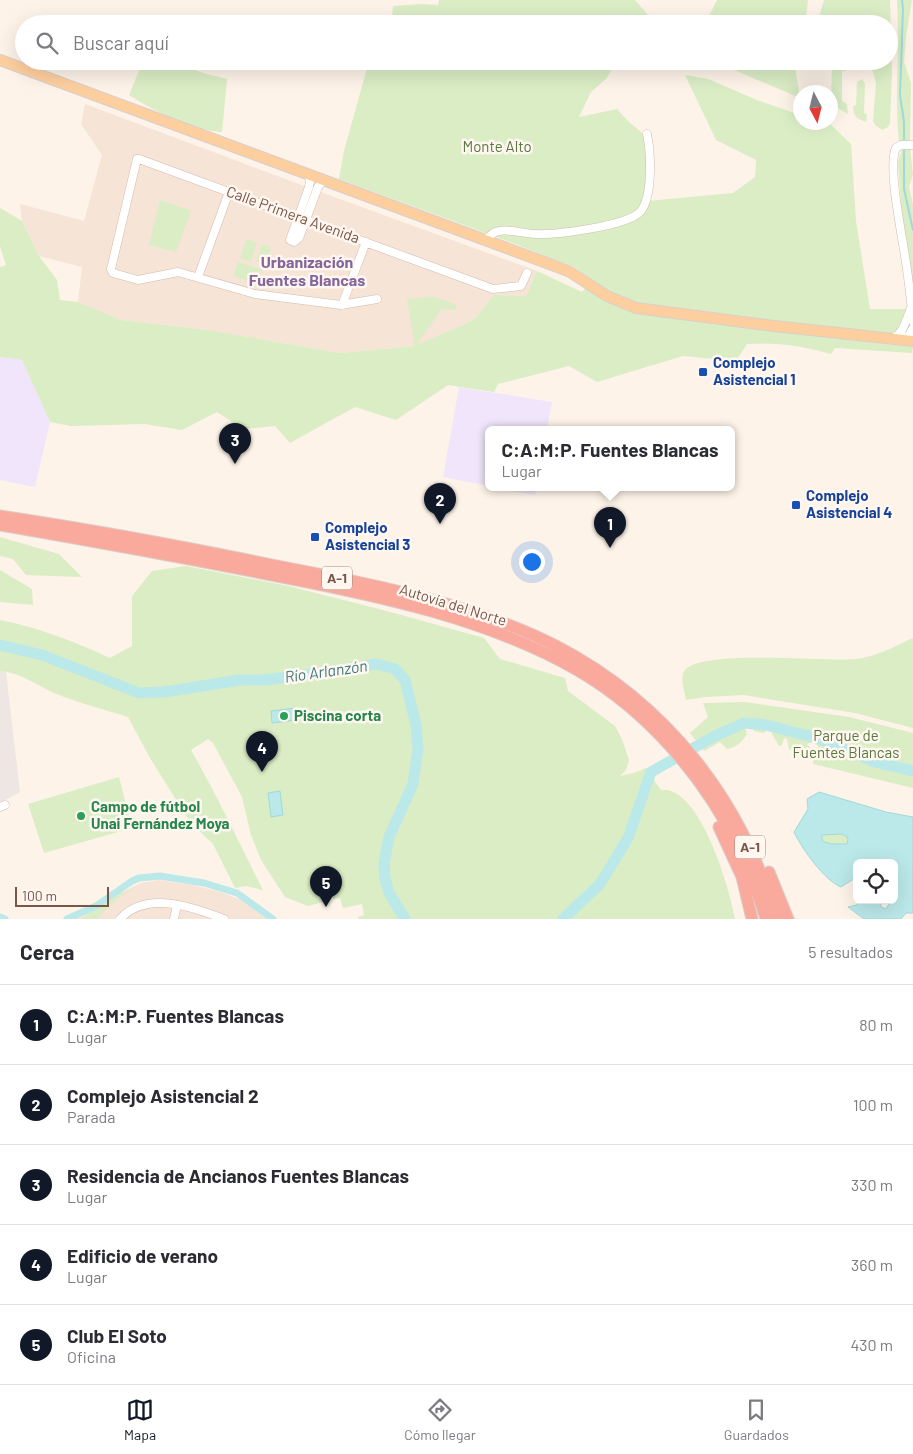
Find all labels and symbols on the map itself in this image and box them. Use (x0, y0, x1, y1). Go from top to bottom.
north arrow (793, 85, 838, 130)
park label: Monte Alto (462, 137, 532, 155)
street label: Calle Primera Avenida (224, 182, 362, 247)
district label: Urbanización Fuentes Blancas (249, 252, 365, 289)
place label: Complejo Asistencial 1 (713, 353, 796, 388)
marker: Complejo Asistencial 1 (697, 366, 709, 378)
pin: 3 (219, 423, 251, 464)
pin: 2 (424, 483, 456, 524)
place label: Complejo Asistencial 4 (806, 486, 892, 521)
marker: Complejo Asistencial 4 (790, 499, 802, 511)
pin: 1 (594, 507, 626, 548)
place label: Complejo Asistencial 3 (325, 518, 410, 553)
marker: Complejo Asistencial 3 (309, 531, 321, 543)
your location (519, 549, 545, 575)
road number: A-1 (322, 566, 352, 590)
street label: Autovía del Norte (398, 579, 509, 629)
water label: Río Arlanzón (283, 655, 369, 686)
place label: Piscina corta (294, 706, 381, 724)
marker: Piscina corta (278, 710, 290, 722)
park label: Parque de Fuentes Blancas (793, 726, 899, 761)
pin: 4 (246, 731, 278, 772)
place label: Campo de fútbol Unai Fernández Moya (91, 797, 230, 832)
marker: Campo de fútbol Unai Fernández Moya (75, 810, 87, 822)
road number: A-1 (735, 836, 765, 859)
pin: 5 (310, 866, 342, 907)
scale bar (15, 884, 109, 907)

